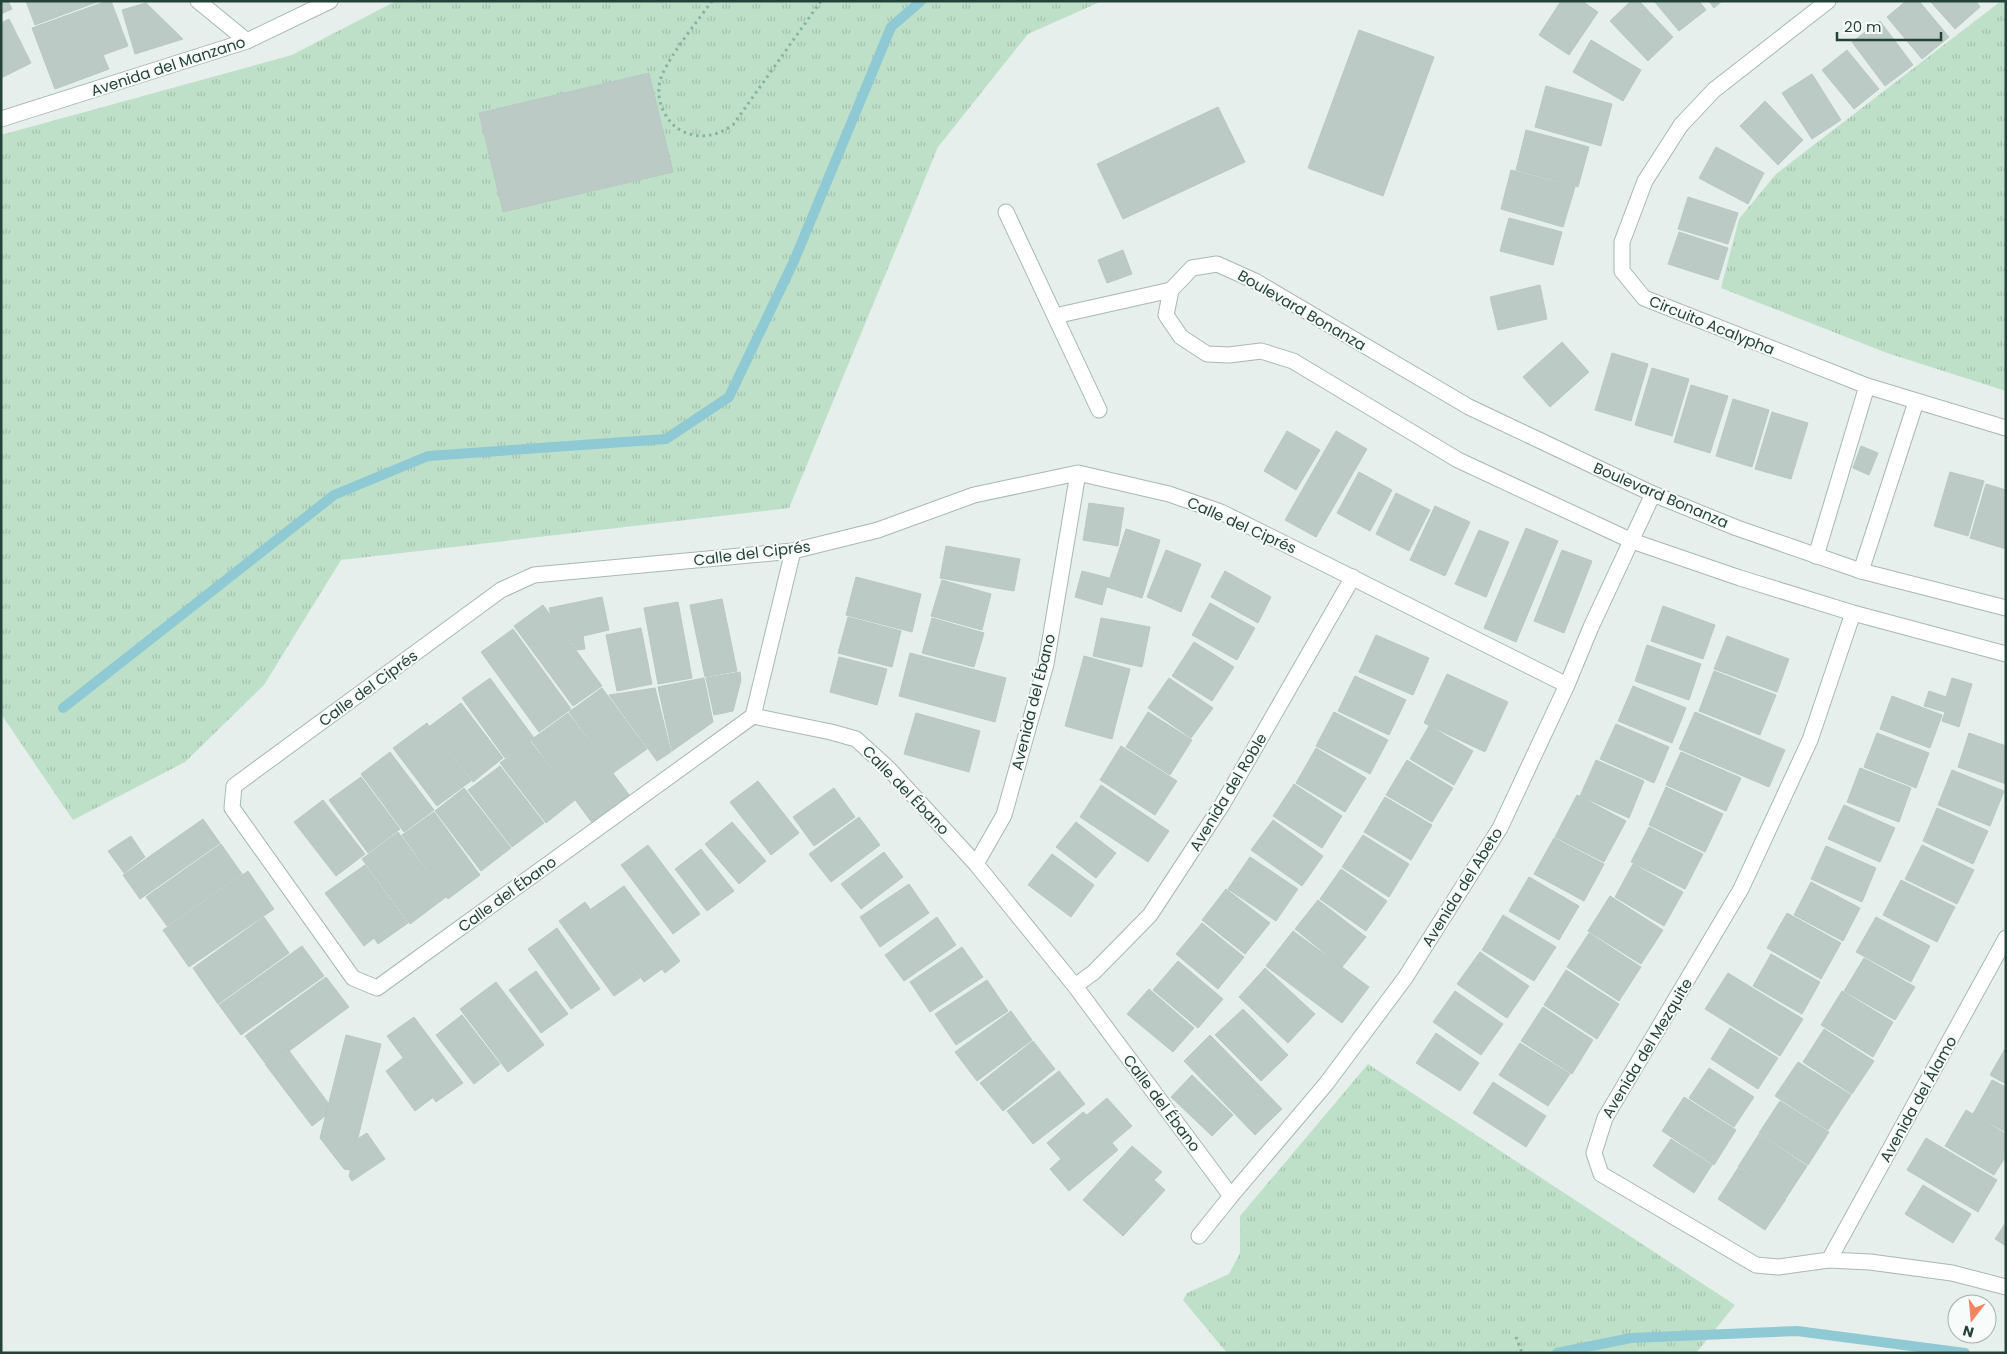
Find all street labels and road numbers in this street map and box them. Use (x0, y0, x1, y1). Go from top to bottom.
street label: Avenida del Manzano (88, 31, 248, 101)
street label: Boulevard Bonanza (1234, 265, 1370, 355)
street label: Circuito Acalypha (1646, 290, 1778, 360)
street label: Boulevard Bonanza (1590, 457, 1732, 533)
street label: Calle del Ciprés (1184, 491, 1300, 559)
street label: Calle del Ciprés (692, 535, 812, 571)
street label: Avenida del Ébano (1006, 632, 1060, 772)
street label: Calle del Ciprés (314, 645, 422, 731)
street label: Avenida del Roble (1184, 729, 1272, 855)
street label: Calle del Ébano (858, 741, 954, 839)
street label: Avenida del Abeto (1417, 823, 1507, 951)
street label: Calle del Ébano (454, 851, 560, 937)
street label: Avenida del Mezquite (1597, 974, 1697, 1122)
street label: Avenida del Álamo (1875, 1032, 1961, 1166)
street label: Calle del Ébano (1118, 1050, 1206, 1156)

